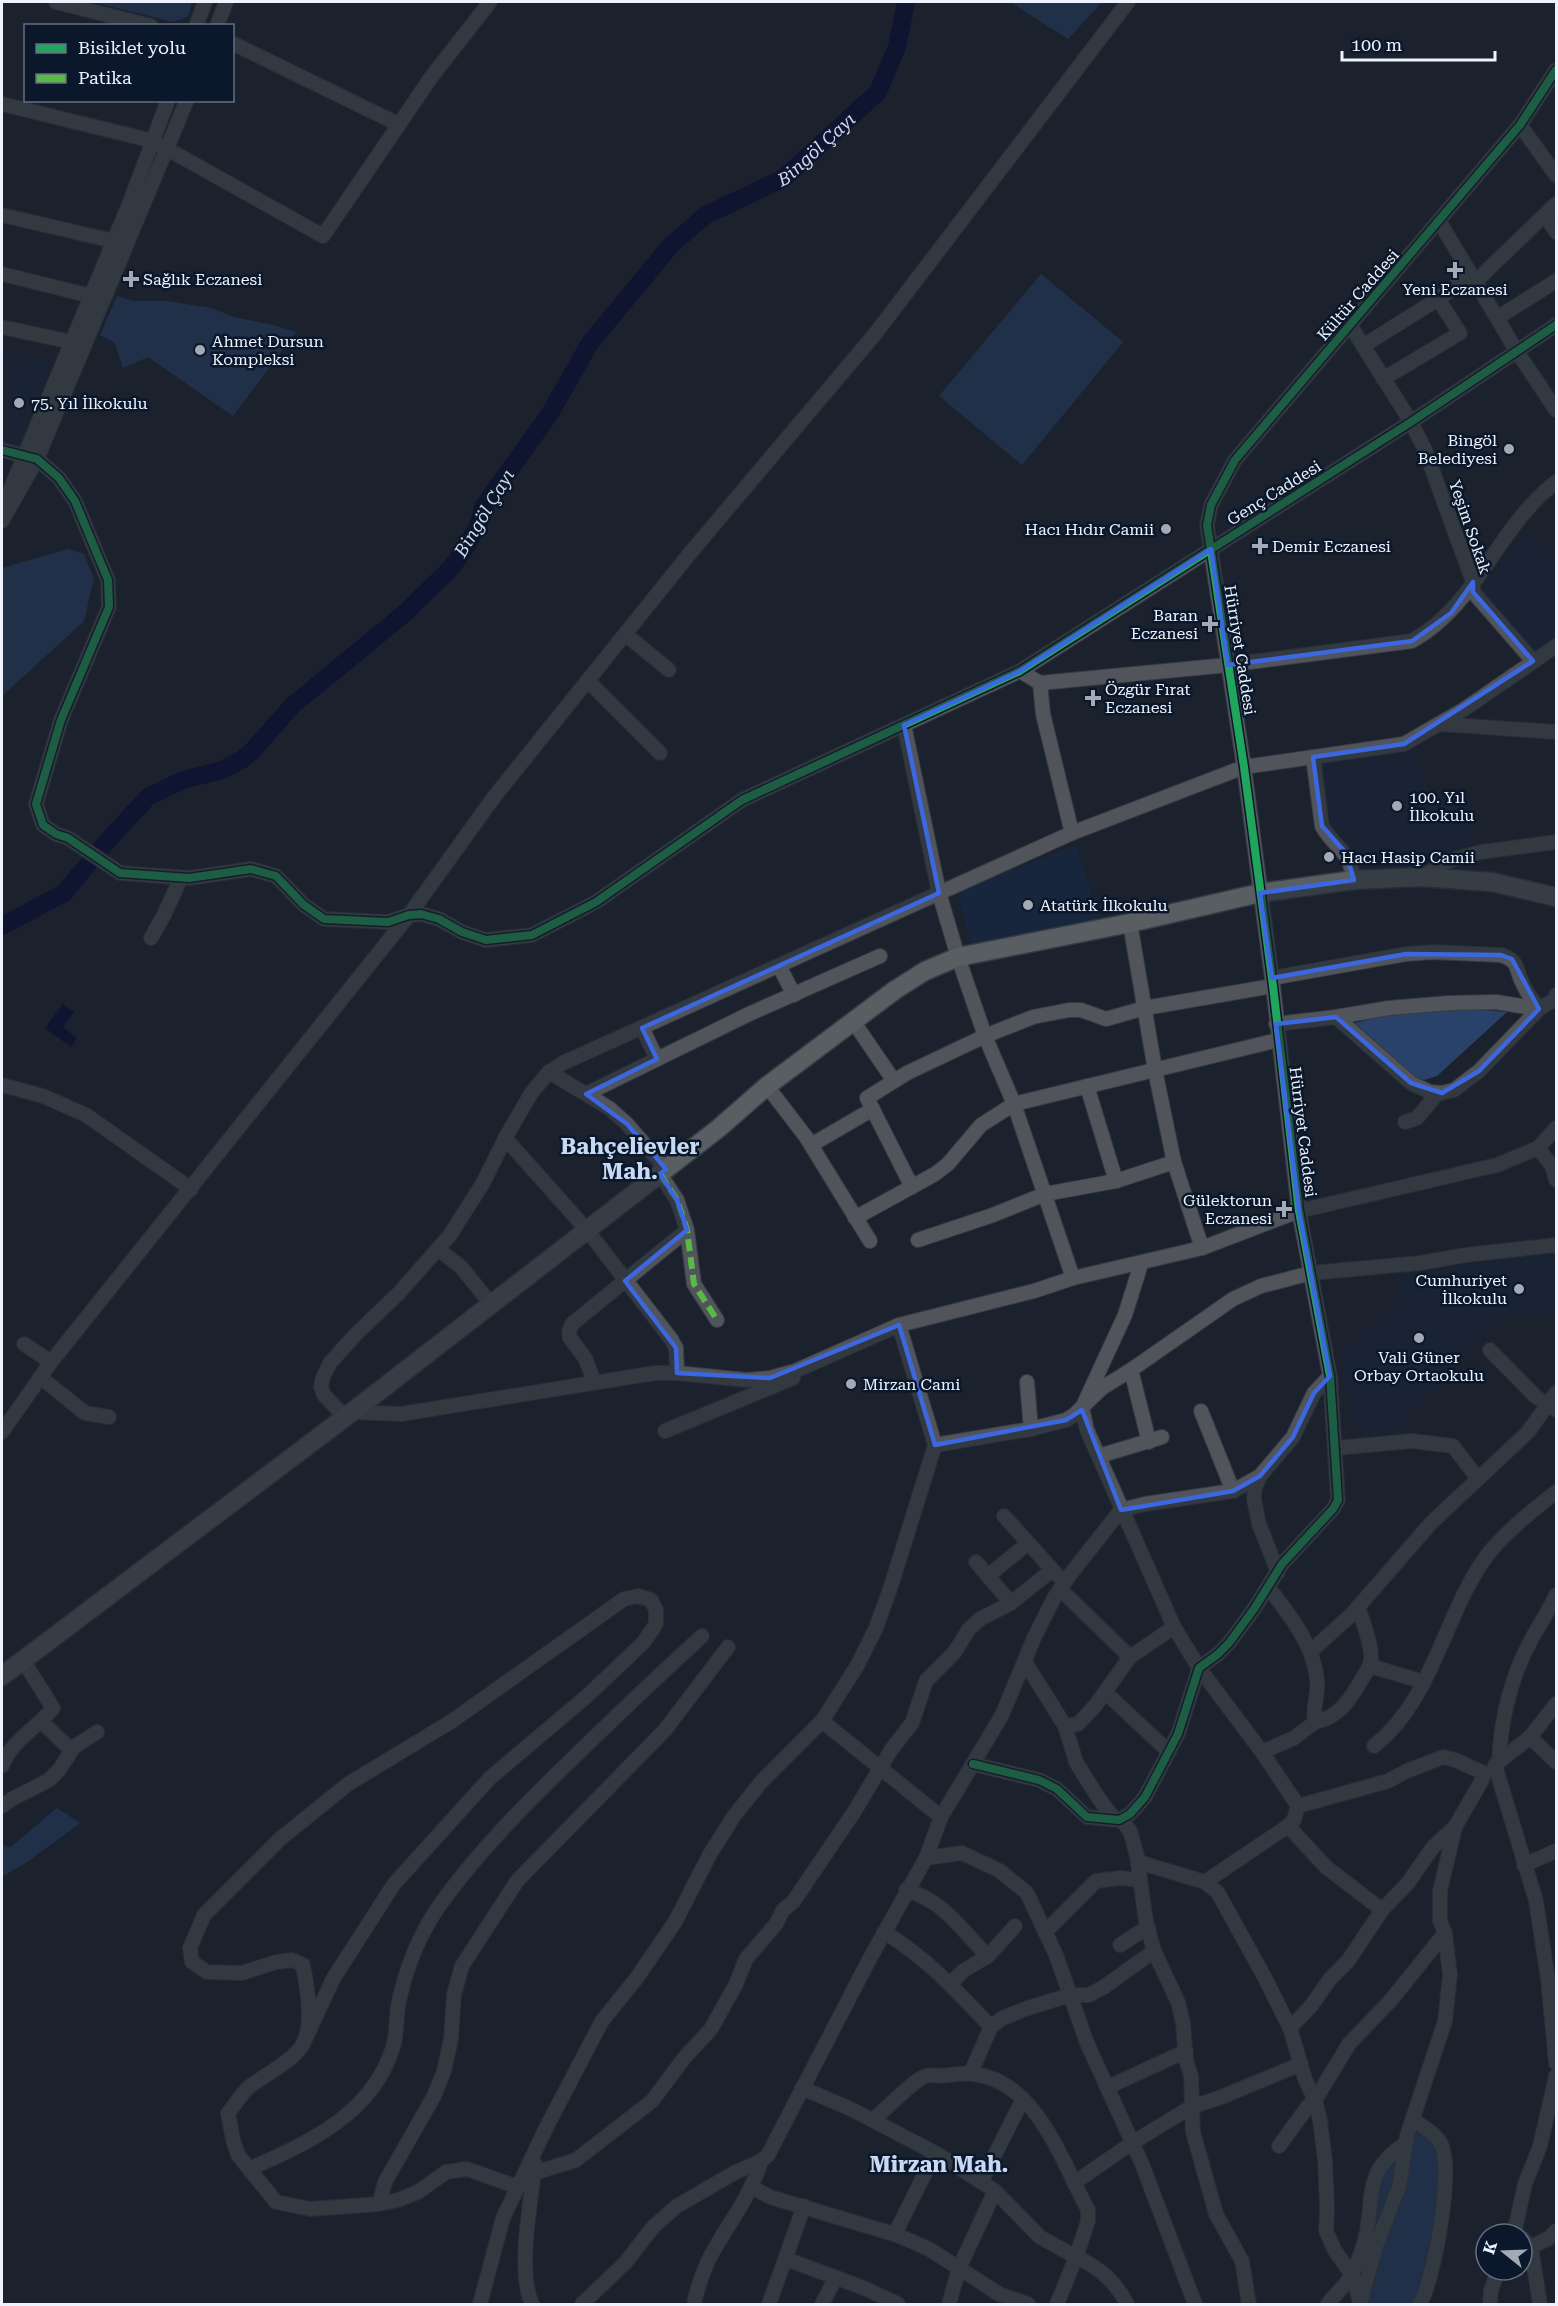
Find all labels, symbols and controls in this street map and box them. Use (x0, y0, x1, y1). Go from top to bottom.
legend (24, 24, 234, 102)
scale bar (1342, 24, 1495, 62)
text: 100 m (1351, 34, 1402, 55)
text: Bisiklet yolu (78, 37, 186, 58)
text: Patika (78, 67, 132, 88)
water label: Bingöl Çayı (773, 108, 859, 191)
street label: Kültür Caddesi (1313, 245, 1403, 345)
marker: Yeni Eczanesi (1448, 263, 1462, 277)
place label: Sağlık Eczanesi (143, 270, 262, 289)
marker: Sağlık Eczanesi (124, 272, 138, 286)
place label: Yeni Eczanesi (1402, 280, 1508, 299)
place label: Ahmet Dursun Kompleksi (212, 332, 324, 369)
marker: Ahmet Dursun Kompleksi (193, 343, 207, 357)
place label: 75. Yıl İlkokulu (31, 394, 147, 413)
marker: 75. Yıl İlkokulu (12, 396, 26, 410)
place label: Bingöl Belediyesi (1418, 431, 1497, 468)
marker: Bingöl Belediyesi (1502, 442, 1516, 456)
street label: Genç Caddesi (1224, 457, 1324, 529)
water label: Bingöl Çayı (449, 465, 518, 561)
street label: Yeşim Sokak (1445, 477, 1495, 577)
place label: Hacı Hıdır Camii (1025, 520, 1154, 539)
marker: Hacı Hıdır Camii (1159, 522, 1173, 536)
place label: Demir Eczanesi (1272, 537, 1391, 556)
marker: Demir Eczanesi (1253, 539, 1267, 553)
street label: Hürriyet Caddesi (1220, 584, 1260, 716)
place label: Baran Eczanesi (1131, 606, 1198, 643)
marker: Baran Eczanesi (1203, 617, 1217, 631)
place label: Özgür Fırat Eczanesi (1105, 680, 1191, 717)
marker: Özgür Fırat Eczanesi (1086, 691, 1100, 705)
place label: 100. Yıl İlkokulu (1409, 788, 1474, 825)
marker: 100. Yıl İlkokulu (1390, 799, 1404, 813)
place label: Hacı Hasip Camii (1341, 848, 1475, 867)
marker: Hacı Hasip Camii (1322, 850, 1336, 864)
place label: Atatürk İlkokulu (1040, 896, 1167, 915)
marker: Atatürk İlkokulu (1021, 898, 1035, 912)
street label: Hürriyet Caddesi (1286, 1066, 1320, 1198)
district label: Bahçelievler Mah. (560, 1134, 700, 1184)
place label: Gülektorun Eczanesi (1183, 1191, 1272, 1228)
marker: Gülektorun Eczanesi (1277, 1202, 1291, 1216)
place label: Cumhuriyet İlkokulu (1415, 1271, 1507, 1308)
marker: Cumhuriyet İlkokulu (1512, 1282, 1526, 1296)
marker: Vali Güner Orbay Ortaokulu (1412, 1331, 1426, 1345)
place label: Vali Güner Orbay Ortaokulu (1354, 1348, 1484, 1385)
place label: Mirzan Cami (863, 1375, 960, 1394)
marker: Mirzan Cami (844, 1377, 858, 1391)
district label: Mirzan Mah. (869, 2152, 1009, 2177)
north arrow (1474, 2222, 1534, 2282)
text: K (1479, 2238, 1501, 2256)

